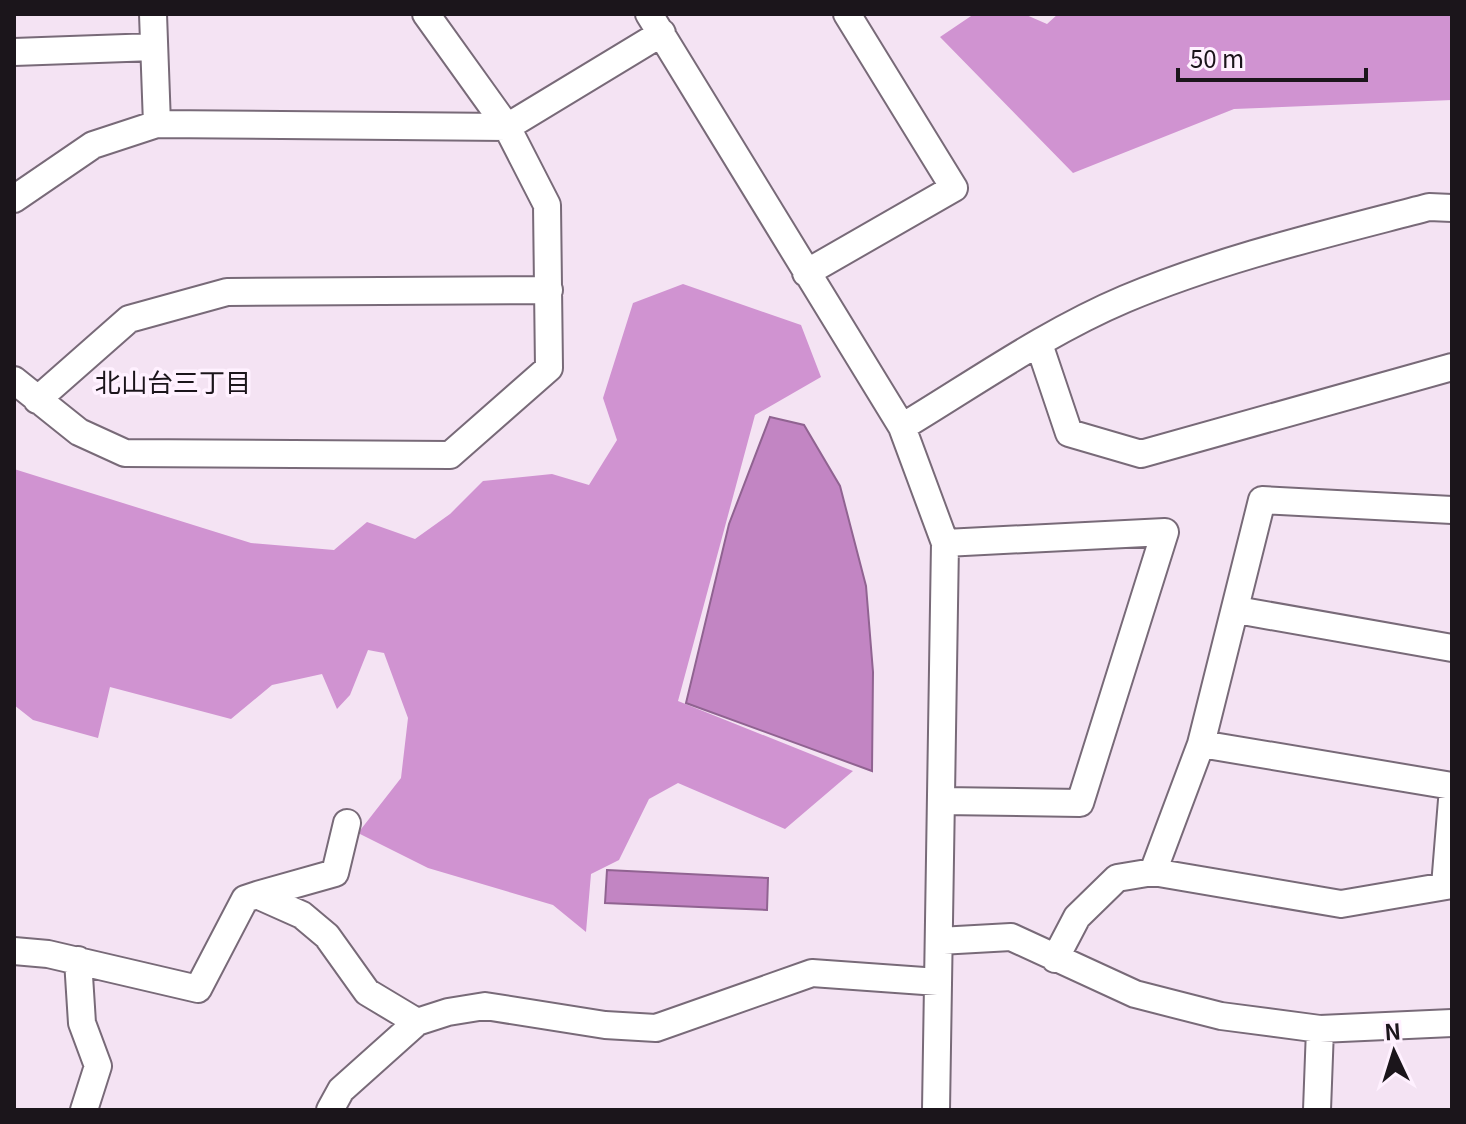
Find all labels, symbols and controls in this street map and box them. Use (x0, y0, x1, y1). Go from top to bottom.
scale bar (1178, 32, 1366, 82)
text: 50 m (1190, 40, 1244, 75)
district label: 北山台三丁目 (95, 362, 251, 399)
north arrow (1354, 1012, 1434, 1092)
text: N (1383, 1014, 1402, 1047)

